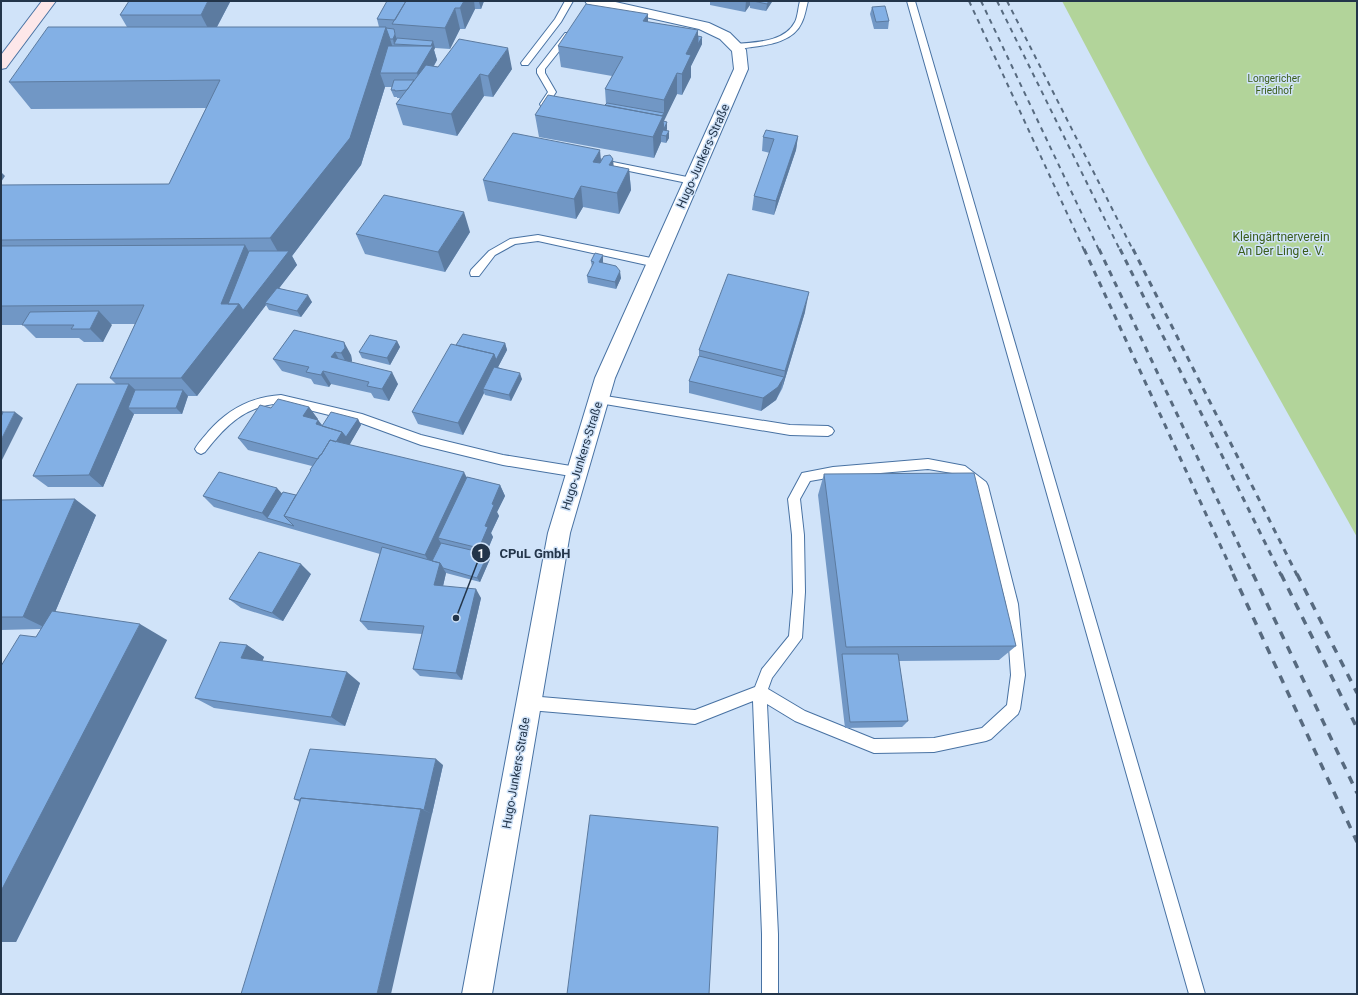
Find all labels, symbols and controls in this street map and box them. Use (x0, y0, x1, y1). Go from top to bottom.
park label: Longericher Friedhof (1248, 73, 1301, 96)
street label: Hugo-Junkers-Straße (674, 102, 732, 210)
park label: Kleingärtnerverein An Der Ling e. V. (1232, 230, 1330, 258)
street label: Hugo-Junkers-Straße (559, 400, 605, 512)
callout: CPuL GmbH (471, 541, 578, 566)
text: CPuL GmbH (499, 546, 571, 561)
text: 1 (478, 547, 484, 561)
street label: Hugo-Junkers-Straße (499, 716, 533, 830)

